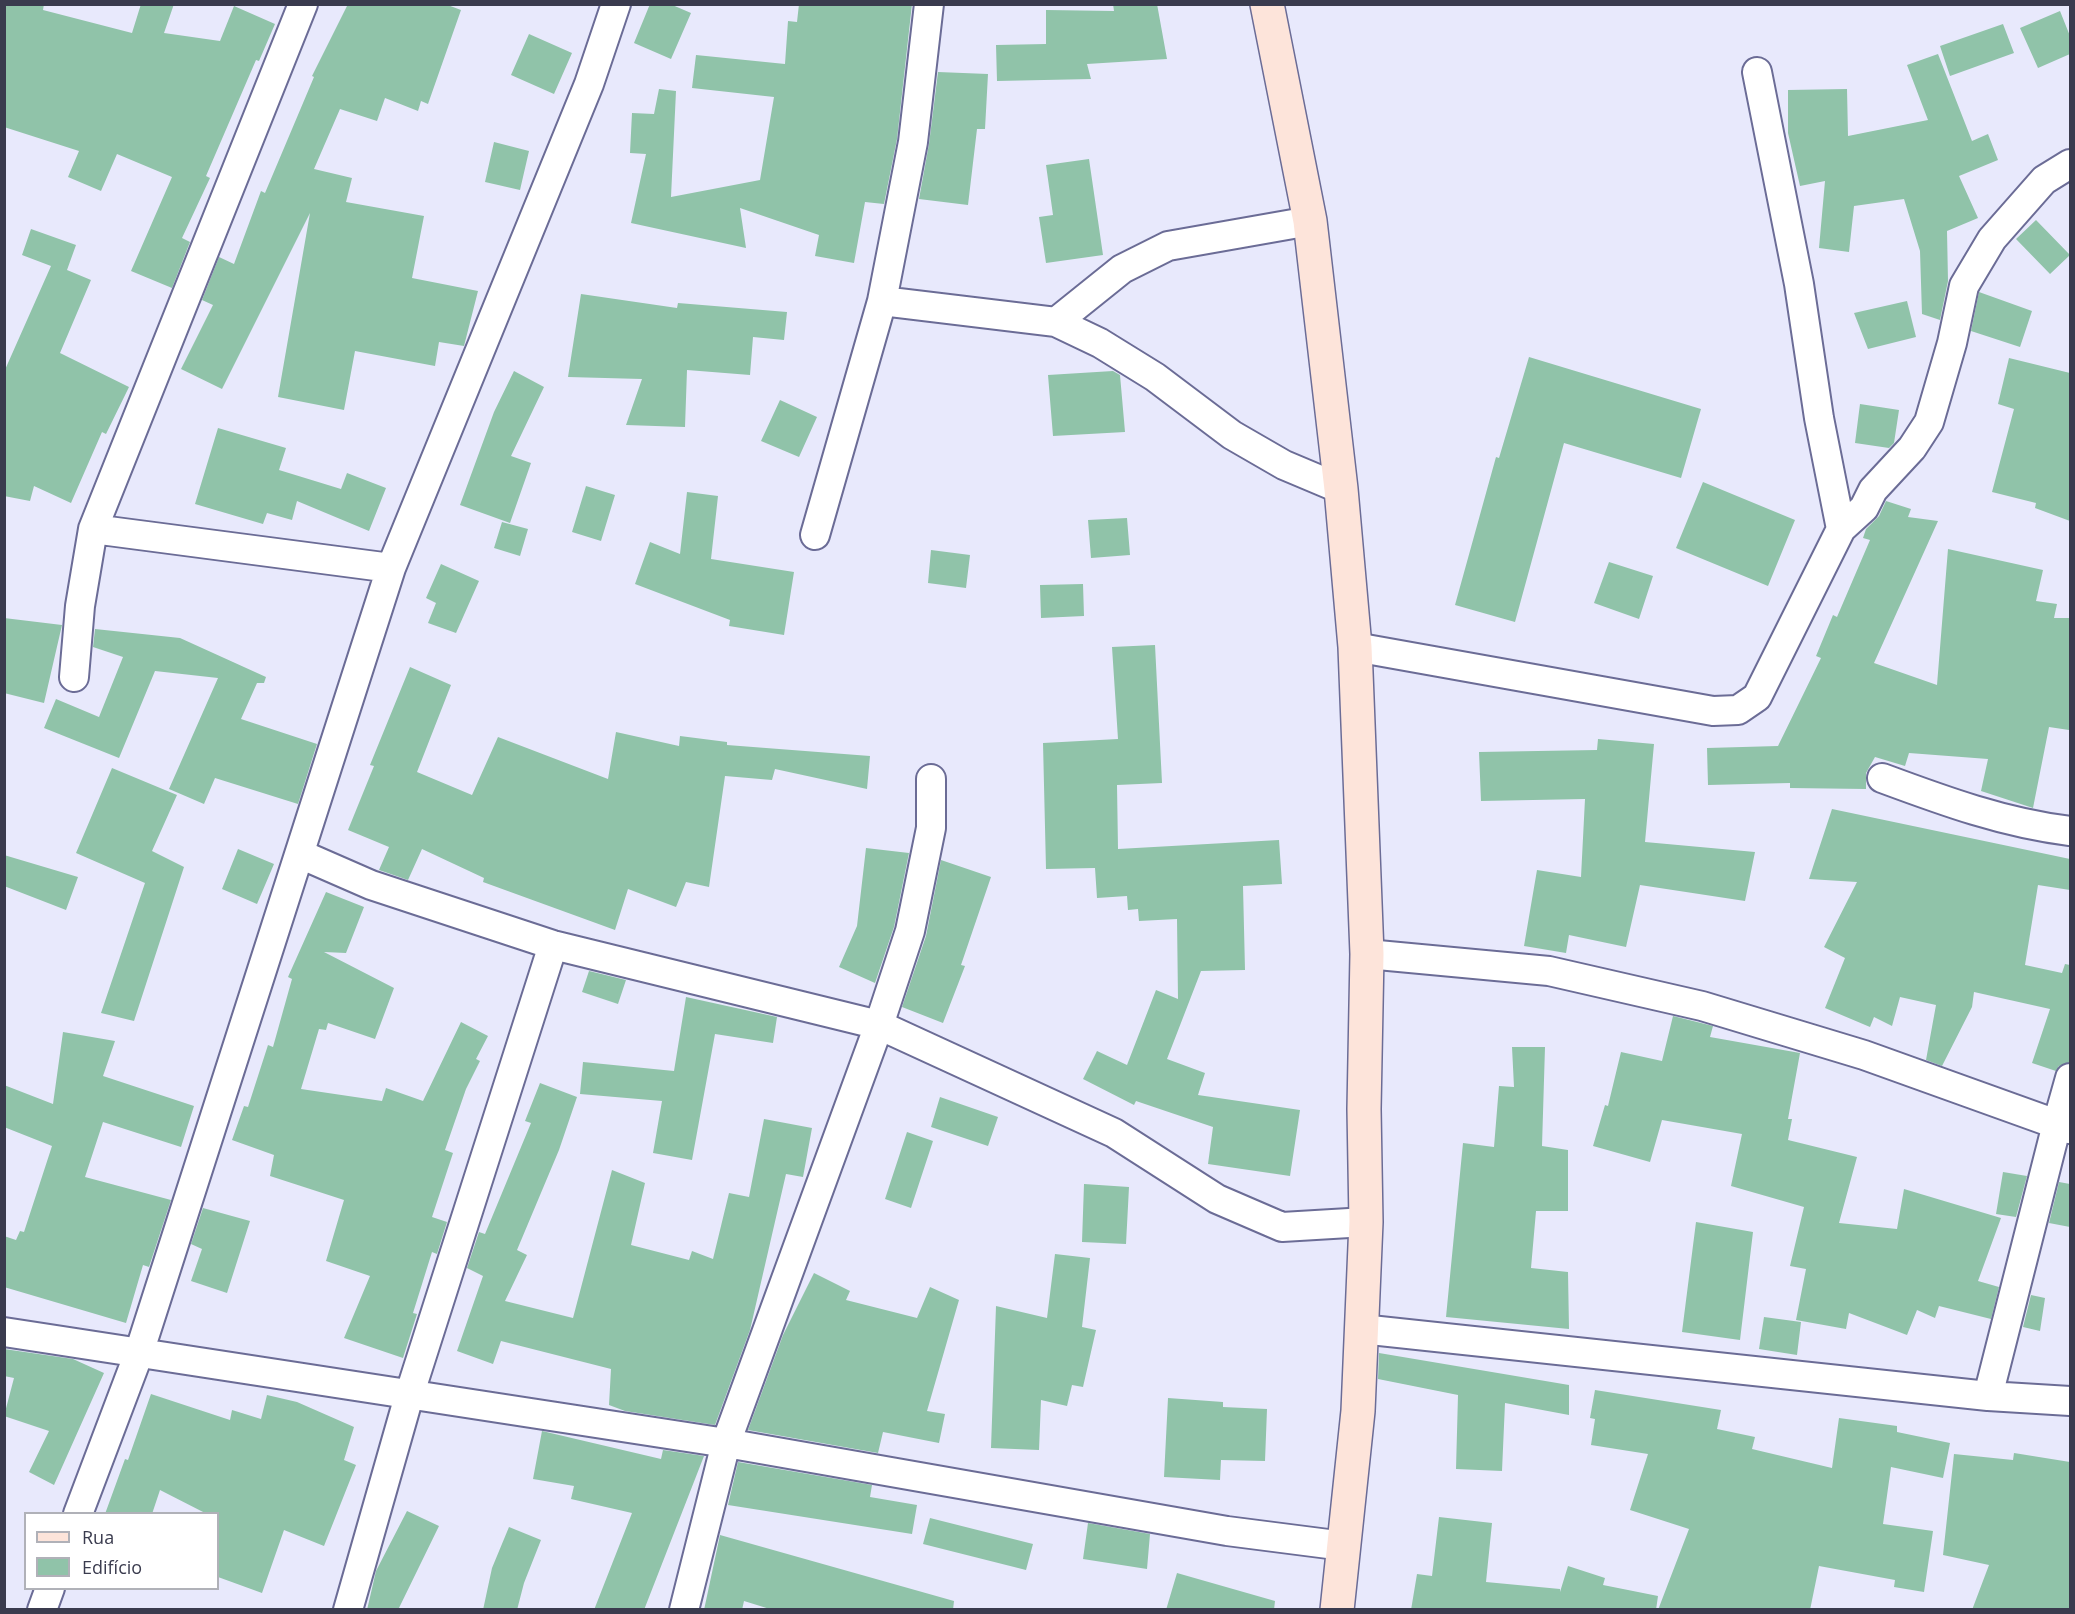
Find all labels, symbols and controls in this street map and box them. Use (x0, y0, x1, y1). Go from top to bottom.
legend (24, 1512, 219, 1590)
text: Rua (82, 1525, 114, 1549)
text: Edifício (82, 1555, 142, 1579)

